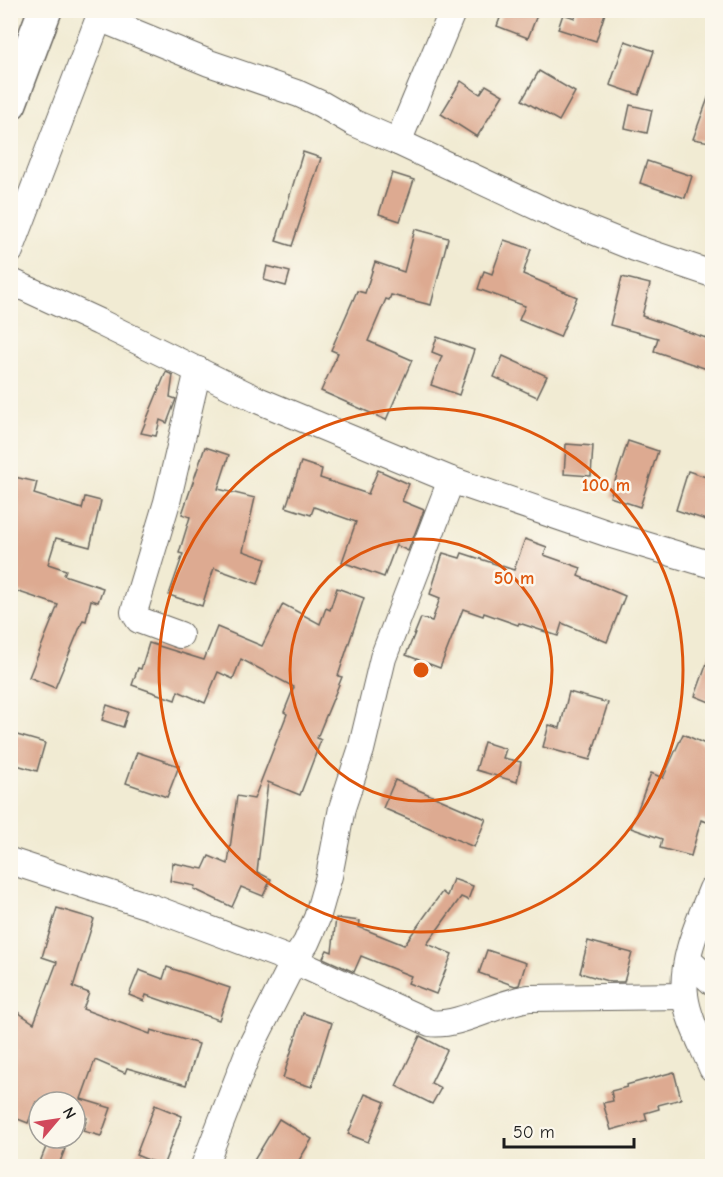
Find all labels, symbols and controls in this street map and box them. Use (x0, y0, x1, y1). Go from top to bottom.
text: 100 m (582, 475, 630, 496)
text: 50 m (494, 568, 534, 589)
centre of rings (411, 660, 431, 680)
north arrow (27, 1090, 87, 1150)
text: N (59, 1104, 80, 1122)
scale bar (504, 1111, 634, 1149)
text: 50 m (513, 1122, 555, 1143)

